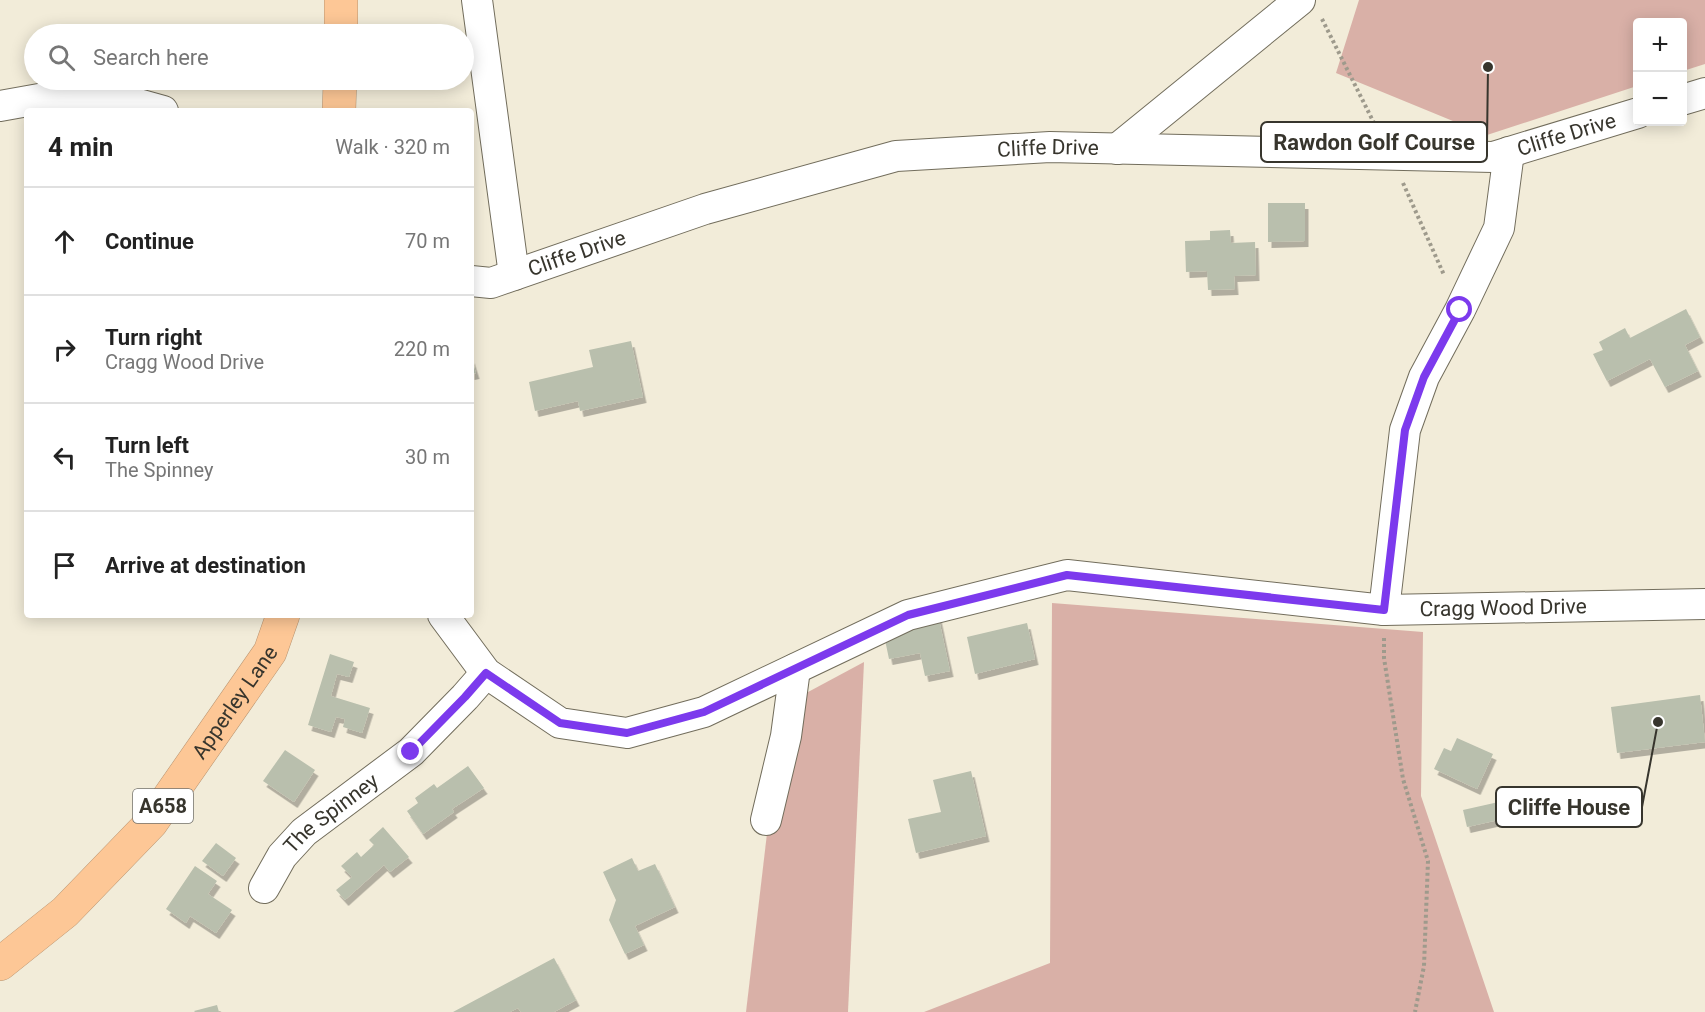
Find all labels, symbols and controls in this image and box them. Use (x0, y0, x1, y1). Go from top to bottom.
map controls (1633, 18, 1687, 126)
button: + (1633, 18, 1687, 72)
search box (24, 24, 474, 90)
icon: search (45, 41, 78, 74)
text: Search here (93, 45, 209, 70)
button: − (1633, 72, 1687, 126)
street label: Cliffe Drive (1514, 108, 1619, 161)
callout: Rawdon Golf Course (1261, 122, 1487, 162)
text: Rawdon Golf Course (1273, 130, 1475, 155)
text: 4 min (48, 132, 113, 162)
text: Walk · 320 m (335, 135, 450, 159)
street label: Cliffe Drive (996, 135, 1099, 162)
icon: ahead (48, 225, 81, 258)
street label: Cliffe Drive (525, 225, 629, 281)
text: Continue (105, 229, 194, 254)
text: 70 m (405, 229, 450, 253)
route start (1446, 296, 1472, 322)
text: Turn right (105, 325, 202, 350)
icon: right (48, 333, 81, 366)
text: 220 m (394, 337, 450, 361)
text: Cragg Wood Drive (105, 350, 264, 374)
text: Turn left (105, 433, 189, 458)
icon: left (48, 441, 81, 474)
text: 30 m (405, 445, 450, 469)
text: The Spinney (105, 458, 214, 482)
icon: arrive (48, 549, 81, 582)
text: Arrive at destination (105, 553, 306, 578)
street label: Cragg Wood Drive (1419, 594, 1587, 621)
street label: Apperley Lane (187, 641, 283, 764)
route end (397, 738, 423, 764)
street label: The Spinney (279, 769, 383, 858)
callout: Cliffe House (1496, 787, 1642, 827)
road number: A658 (133, 789, 193, 823)
text: Cliffe House (1508, 795, 1630, 820)

